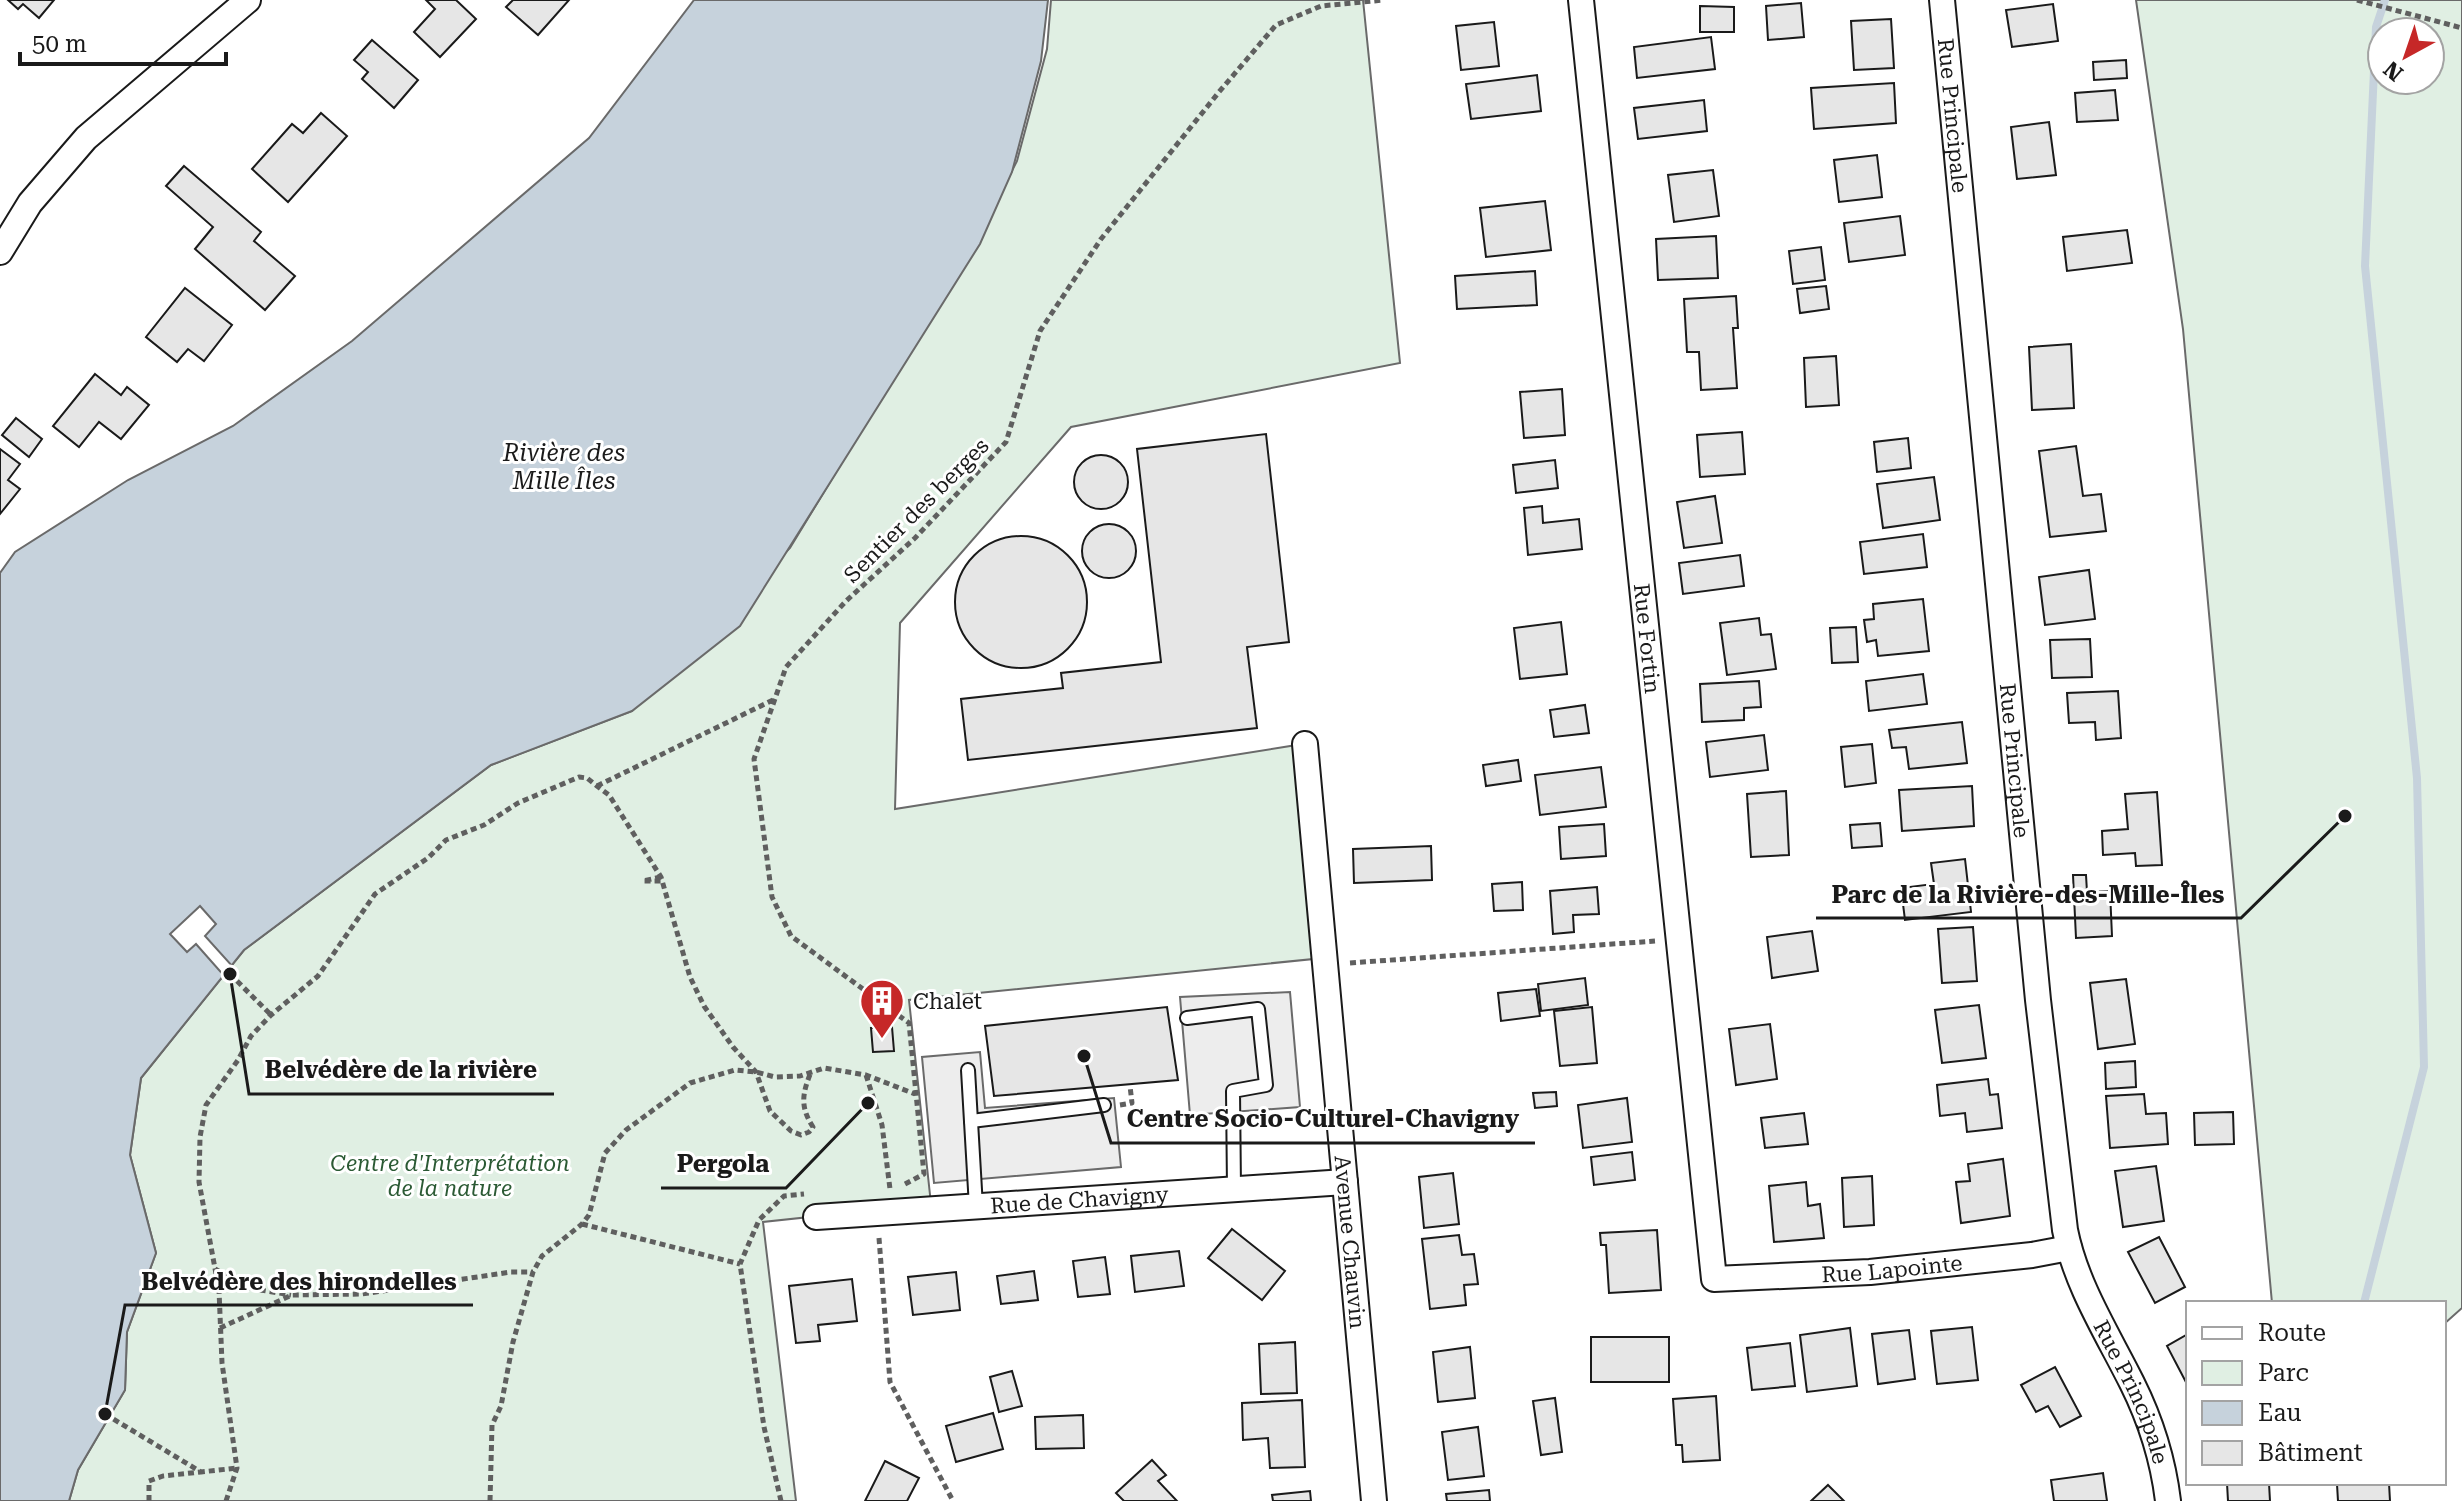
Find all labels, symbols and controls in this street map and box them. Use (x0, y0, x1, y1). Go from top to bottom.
scale bar (20, 16, 226, 66)
north arrow (2366, 16, 2446, 96)
text: 50 m (32, 30, 87, 58)
street label: Rue Principale (1933, 37, 1972, 194)
text: N (2379, 56, 2408, 86)
street label: Sentier des berges (839, 433, 994, 588)
water label: Rivière des Mille Îles (502, 439, 625, 495)
street label: Rue Fortin (1629, 582, 1665, 695)
street label: Rue Principale (1995, 682, 2034, 839)
callout: Parc de la Rivière-des-Mille-Îles (1816, 870, 2241, 918)
text: Parc de la Rivière-des-Mille-Îles (1832, 880, 2224, 909)
building icon: Chalet (858, 977, 906, 1040)
place label: Chalet (913, 989, 982, 1014)
callout: Belvédère de la rivière (249, 1046, 554, 1094)
text: Belvédère de la rivière (265, 1056, 537, 1084)
callout: Centre Socio-Culturel-Chavigny (1111, 1095, 1535, 1143)
text: Centre Socio-Culturel-Chavigny (1127, 1105, 1520, 1133)
callout: Pergola (661, 1140, 786, 1188)
text: Pergola (677, 1150, 769, 1178)
park label: Centre d'Interprétation de la nature (330, 1151, 570, 1201)
street label: Avenue Chauvin (1330, 1154, 1370, 1330)
street label: Rue de Chavigny (989, 1182, 1169, 1218)
street label: Rue Lapointe (1821, 1250, 1963, 1287)
callout: Belvédère des hirondelles (125, 1257, 473, 1305)
text: Belvédère des hirondelles (141, 1268, 457, 1296)
legend (2186, 1301, 2446, 1485)
street label: Rue Principale (2088, 1316, 2173, 1466)
text: Route (2258, 1319, 2326, 1347)
text: Parc (2258, 1359, 2309, 1387)
text: Eau (2258, 1399, 2301, 1427)
text: Bâtiment (2258, 1439, 2363, 1467)

